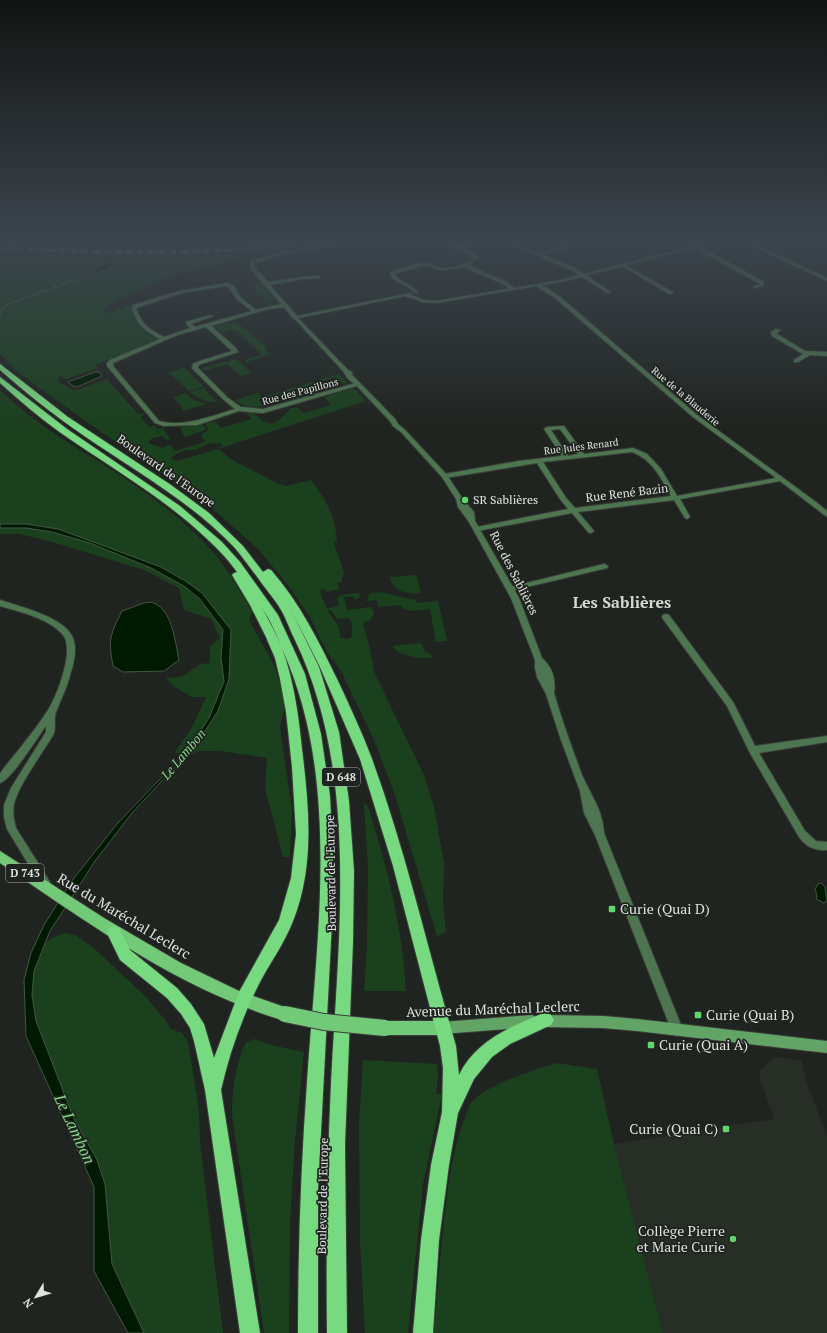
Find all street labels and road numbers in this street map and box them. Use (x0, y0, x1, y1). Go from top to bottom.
street label: Rue de la Blauderie (649, 364, 723, 429)
street label: Rue des Papillons (261, 375, 340, 408)
street label: Boulevard de l'Europe (114, 431, 218, 510)
street label: Rue Jules Renard (543, 435, 620, 458)
street label: Rue René Bazin (585, 480, 669, 505)
street label: Rue des Sablières (487, 528, 542, 617)
road number: D 648 (322, 768, 360, 786)
street label: Boulevard de l'Europe (322, 815, 339, 931)
road number: D 743 (6, 864, 44, 882)
street label: Rue du Maréchal Leclerc (54, 868, 194, 963)
street label: Avenue du Maréchal Leclerc (406, 996, 580, 1021)
street label: Boulevard de l'Europe (314, 1138, 331, 1254)

